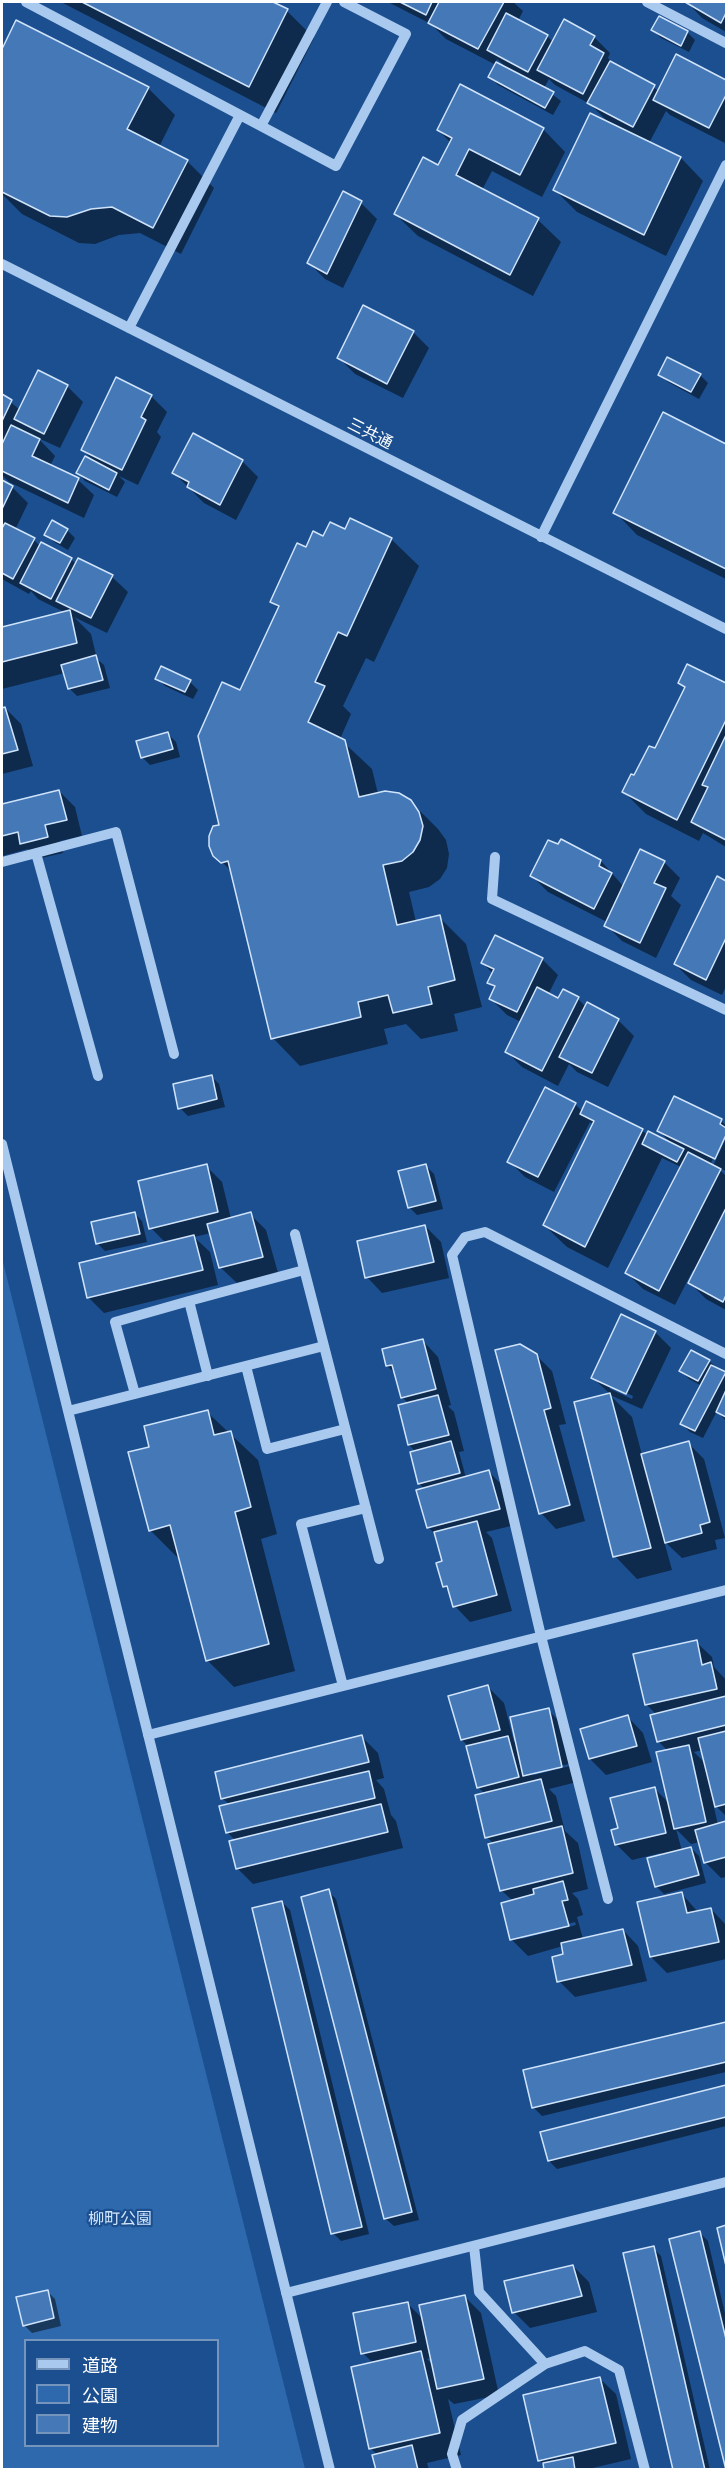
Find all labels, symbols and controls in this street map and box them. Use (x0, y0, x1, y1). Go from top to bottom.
street label: 三共通 (344, 415, 396, 453)
park label: 柳町公園 (88, 2209, 152, 2229)
legend (24, 2339, 219, 2447)
text: 道路 (82, 2354, 118, 2377)
text: 公園 (82, 2384, 118, 2407)
text: 建物 (82, 2414, 118, 2437)

